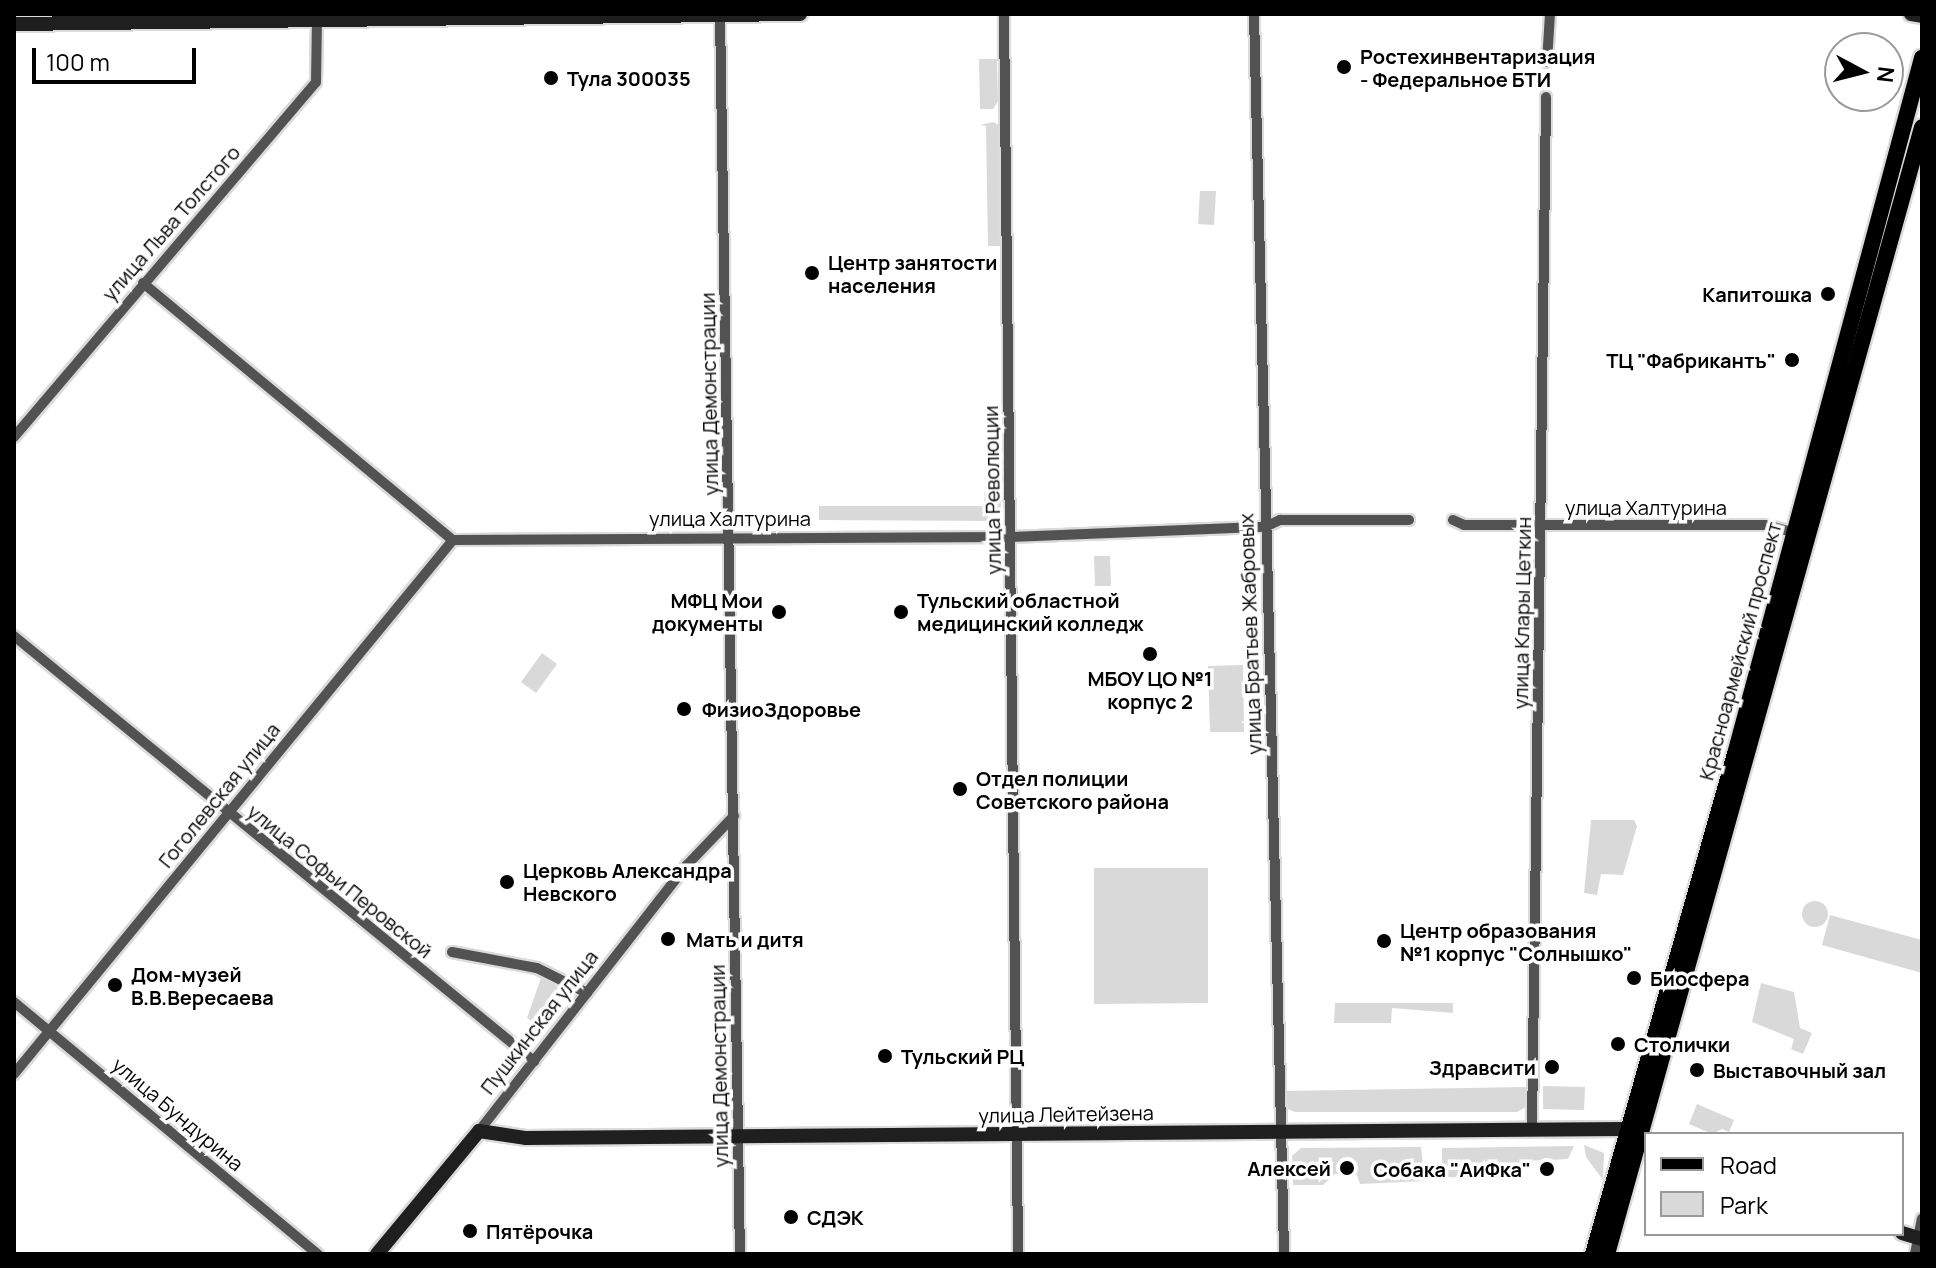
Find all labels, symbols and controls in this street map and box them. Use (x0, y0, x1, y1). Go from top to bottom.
scale bar (36, 32, 200, 82)
north arrow (1824, 32, 1904, 112)
place label: Ростехинвентаризация - Федеральное БТИ (1360, 44, 1595, 91)
text: 100 m (46, 45, 110, 78)
marker: Ростехинвентаризация - Федеральное БТИ (1335, 58, 1353, 76)
text: N (1870, 65, 1902, 84)
place label: Тула 300035 (567, 66, 691, 90)
marker: Тула 300035 (542, 69, 560, 87)
street label: улица Льва Толстого (97, 140, 245, 306)
place label: Центр занятости населения (828, 250, 998, 297)
marker: Центр занятости населения (803, 264, 821, 282)
place label: Капитошка (1702, 282, 1812, 306)
marker: Капитошка (1819, 285, 1837, 303)
street label: улица Демонстрации (695, 292, 723, 496)
place label: ТЦ "Фабрикантъ" (1606, 348, 1776, 372)
marker: ТЦ "Фабрикантъ" (1783, 351, 1801, 369)
street label: улица Революции (979, 405, 1005, 575)
street label: улица Халтурина (1565, 495, 1727, 519)
street label: улица Халтурина (649, 506, 811, 530)
street label: улица Братьев Жабровых (1234, 513, 1266, 755)
street label: улица Клары Цеткин (1508, 517, 1536, 709)
street label: Красноармейский проспект (1694, 519, 1786, 783)
place label: МФЦ Мои документы (652, 588, 763, 635)
place label: Тульский областной медицинский колледж (917, 588, 1144, 635)
marker: МФЦ Мои документы (770, 603, 788, 621)
marker: Тульский областной медицинский колледж (892, 603, 910, 621)
marker: МБОУ ЦО №1 корпус 2 (1141, 645, 1159, 663)
place label: МБОУ ЦО №1 корпус 2 (1087, 666, 1213, 713)
place label: ФизиоЗдоровье (702, 697, 861, 721)
marker: ФизиоЗдоровье (673, 698, 695, 720)
street label: Гоголевская улица (153, 718, 285, 872)
place label: Отдел полиции Советского района (976, 766, 1169, 813)
marker: Отдел полиции Советского района (951, 780, 969, 798)
street label: улица Софьи Перовской (243, 799, 437, 963)
place label: Церковь Александра Невского (523, 858, 732, 905)
marker: Церковь Александра Невского (498, 873, 516, 891)
place label: Центр образования №1 корпус "Солнышко" (1400, 918, 1632, 965)
place label: Мать и дитя (686, 927, 804, 951)
marker: Мать и дитя (657, 928, 679, 950)
marker: Центр образования №1 корпус "Солнышко" (1375, 932, 1393, 950)
street label: Пушкинская улица (475, 945, 603, 1099)
place label: Дом-музей В.В.Вересаева (131, 962, 274, 1009)
street label: улица Демонстрации (705, 964, 733, 1168)
place label: Биосфера (1650, 966, 1749, 990)
marker: Биосфера (1625, 969, 1643, 987)
marker: Дом-музей В.В.Вересаева (106, 976, 124, 994)
place label: Столички (1634, 1032, 1730, 1056)
marker: Столички (1609, 1035, 1627, 1053)
place label: Тульский РЦ (901, 1044, 1024, 1068)
marker: Тульский РЦ (876, 1047, 894, 1065)
street label: улица Бундурина (108, 1052, 248, 1176)
place label: Здравсити (1429, 1055, 1536, 1079)
marker: Здравсити (1543, 1058, 1561, 1076)
place label: Выставочный зал (1713, 1058, 1886, 1082)
marker: Выставочный зал (1688, 1061, 1706, 1079)
street label: улица Лейтейзена (978, 1100, 1154, 1128)
legend (1644, 1132, 1904, 1236)
text: Road (1720, 1148, 1777, 1181)
place label: Алексей (1247, 1156, 1331, 1180)
place label: Собака "АиФка" (1373, 1157, 1531, 1181)
marker: Алексей (1338, 1159, 1356, 1177)
marker: Собака "АиФка" (1538, 1160, 1556, 1178)
text: Park (1720, 1188, 1768, 1221)
place label: СДЭК (807, 1205, 864, 1229)
marker: СДЭК (782, 1208, 800, 1226)
place label: Пятёрочка (486, 1219, 593, 1243)
marker: Пятёрочка (461, 1222, 479, 1240)

